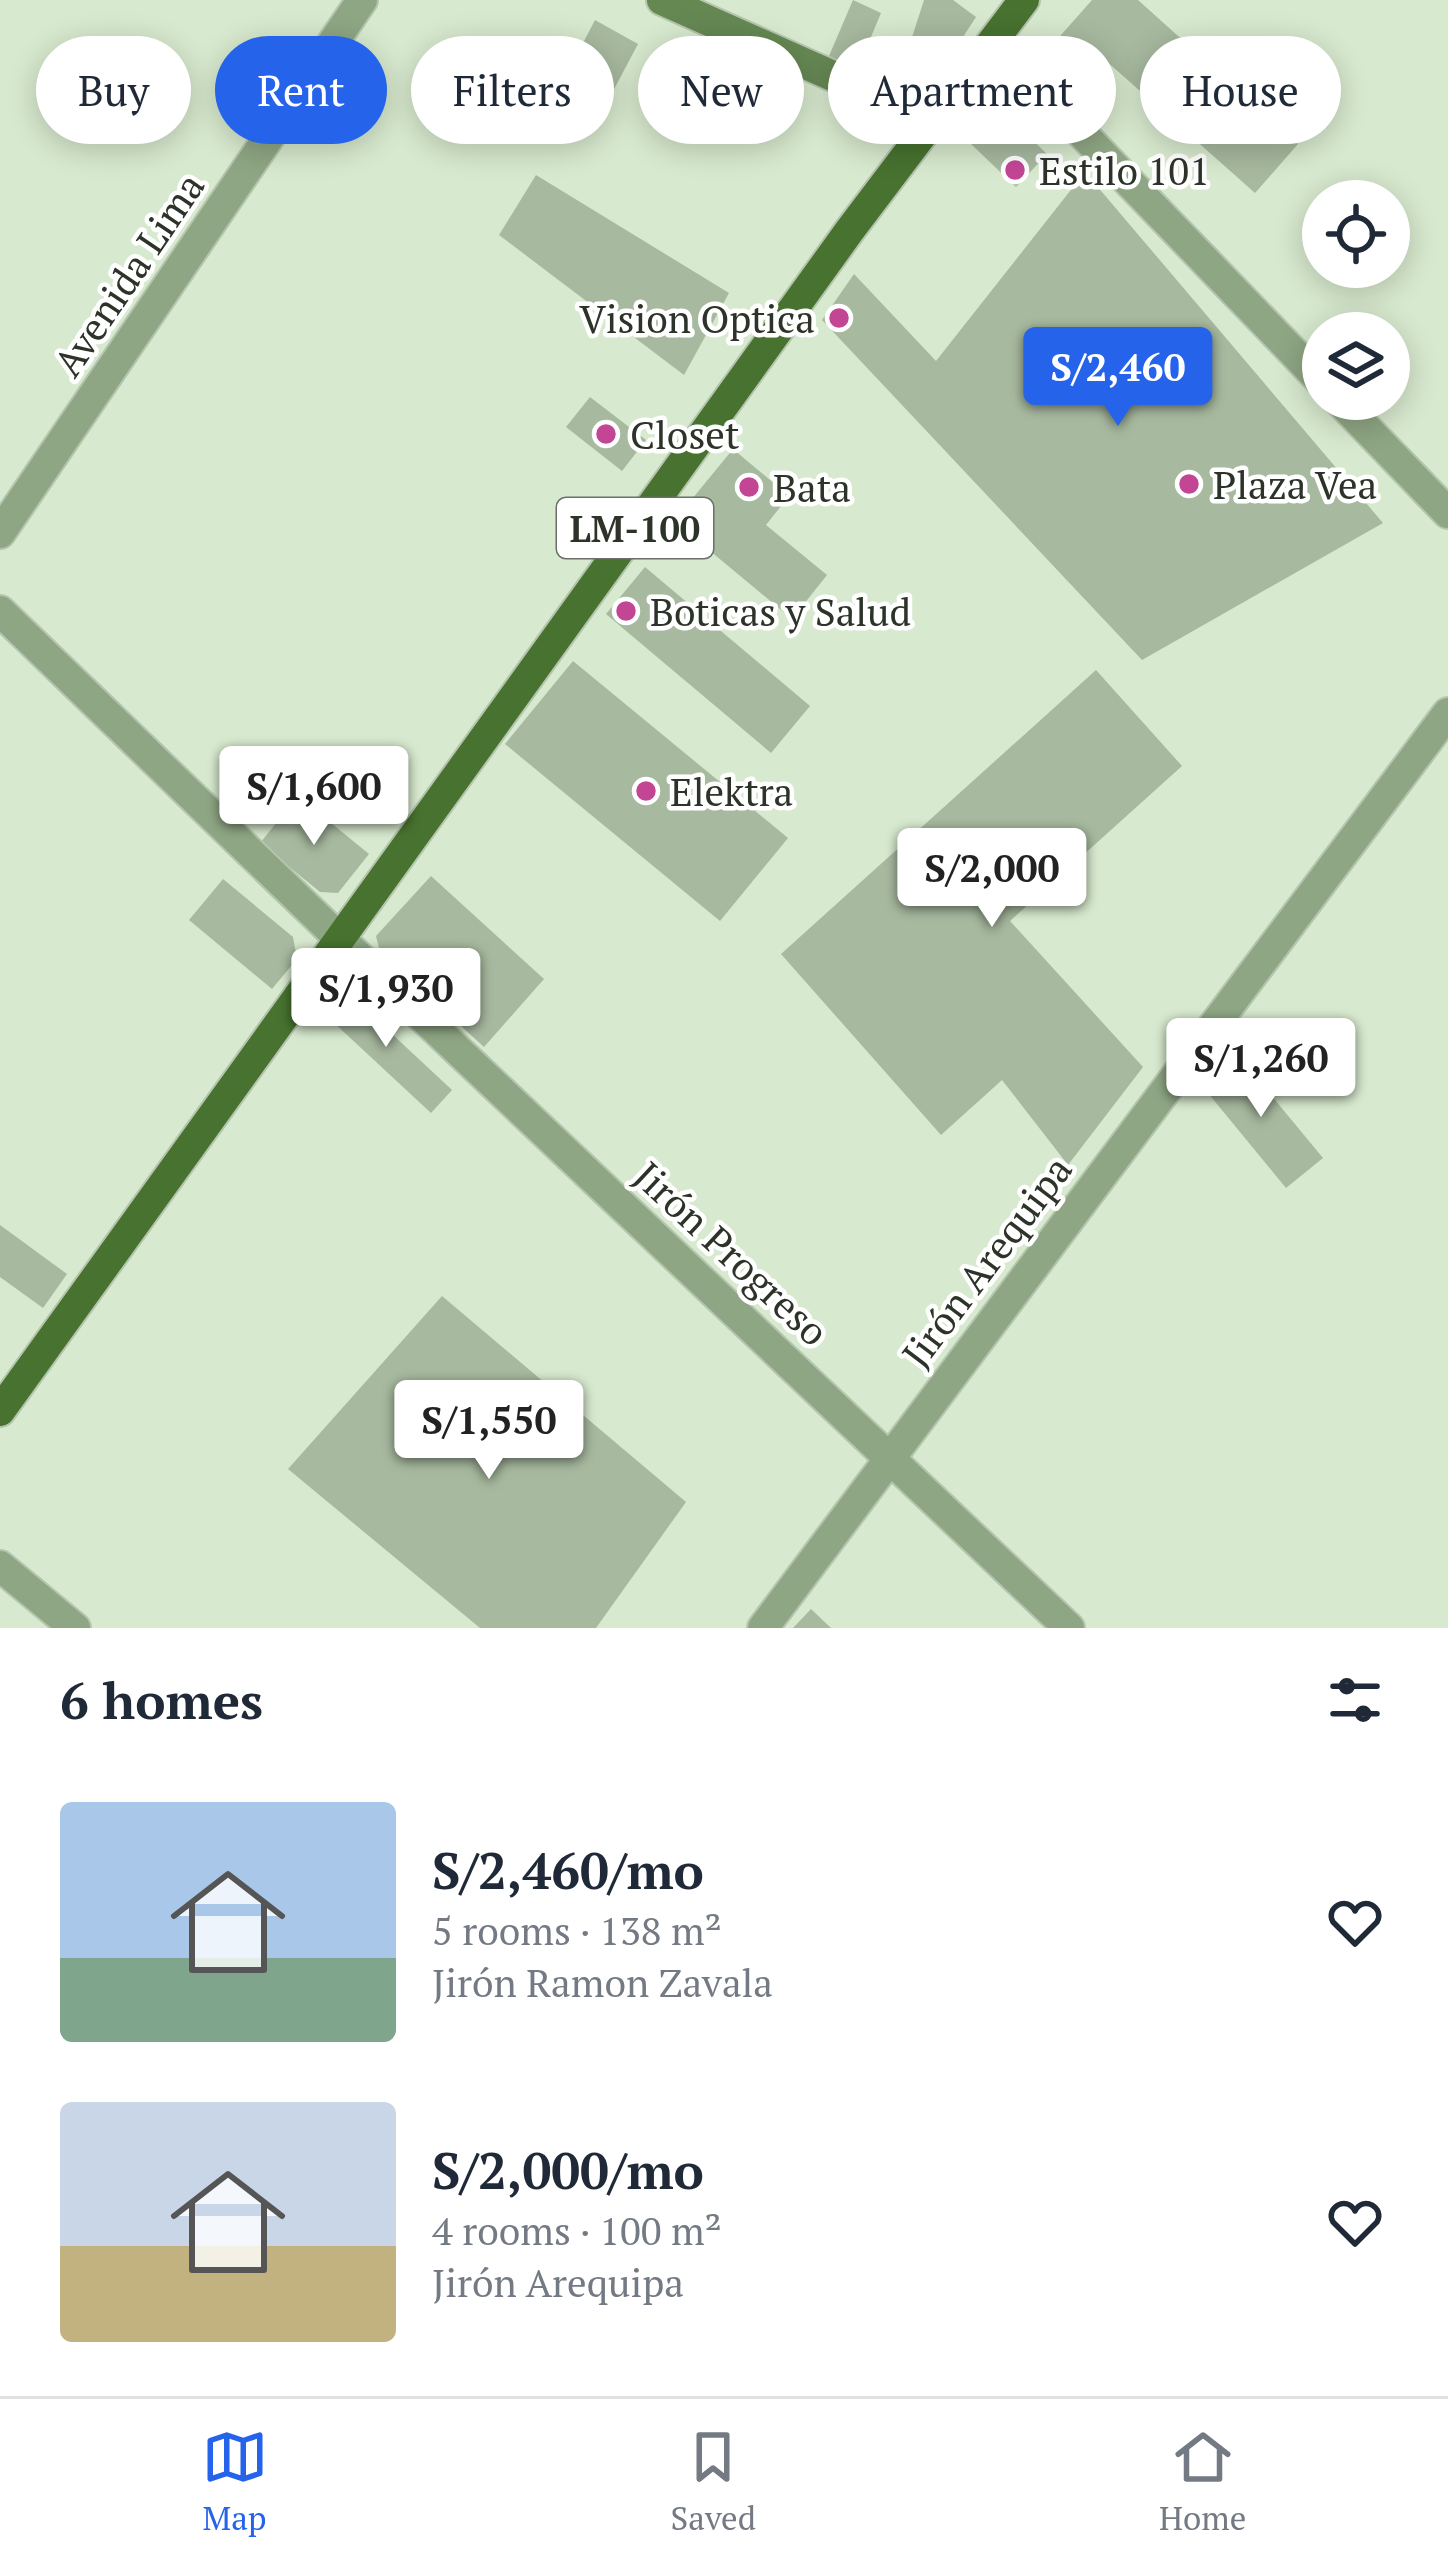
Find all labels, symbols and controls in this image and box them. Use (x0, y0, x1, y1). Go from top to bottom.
chip: Buy (36, 36, 191, 144)
chip: Rent (215, 36, 387, 144)
chip: Filters (411, 36, 614, 144)
chip: New (638, 36, 804, 144)
chip: Apartment (828, 36, 1116, 144)
chip: House (1140, 36, 1341, 144)
place label: Estilo 101 (1039, 144, 1210, 196)
marker: Estilo 101 (1002, 157, 1028, 183)
street label: Avenida Lima (41, 162, 215, 386)
map controls (1302, 180, 1410, 420)
button: locate (1302, 180, 1410, 288)
place label: Vision Optica (579, 292, 815, 344)
marker: Vision Optica (826, 305, 852, 331)
button: layers (1302, 312, 1410, 420)
pin: S/2,460 (1007, 327, 1229, 429)
text: S/2,460 (1050, 340, 1186, 392)
place label: Closet (630, 408, 739, 460)
marker: Closet (593, 421, 619, 447)
place label: Plaza Vea (1213, 458, 1377, 510)
place label: Bata (773, 461, 851, 513)
marker: Plaza Vea (1176, 471, 1202, 497)
marker: Bata (736, 474, 762, 500)
road number: LM-100 (557, 498, 713, 558)
place label: Boticas y Salud (650, 585, 911, 637)
marker: Boticas y Salud (613, 598, 639, 624)
pin: S/1,600 (203, 746, 425, 848)
text: S/1,600 (246, 759, 382, 811)
place label: Elektra (670, 765, 793, 817)
marker: Elektra (633, 778, 659, 804)
pin: S/2,000 (881, 828, 1103, 930)
text: S/2,000 (924, 841, 1060, 893)
pin: S/1,930 (275, 948, 497, 1050)
text: S/1,930 (318, 961, 454, 1013)
pin: S/1,260 (1150, 1018, 1372, 1120)
text: S/1,260 (1193, 1031, 1329, 1083)
street label: Jirón Arequipa (889, 1145, 1083, 1377)
street label: Jirón Progreso (624, 1150, 840, 1356)
pin: S/1,550 (378, 1380, 600, 1482)
text: S/1,550 (421, 1393, 557, 1445)
text: 6 homes (60, 1666, 263, 1734)
icon: filters (1322, 1667, 1388, 1733)
text: S/2,460/mo (432, 1836, 704, 1904)
icon: home (156, 1850, 300, 1994)
icon: heart (1322, 1889, 1388, 1955)
text: 5 rooms · 138 m² (432, 1904, 722, 1956)
text: Jirón Ramon Zavala (432, 1956, 773, 2008)
text: S/2,000/mo (432, 2136, 704, 2204)
icon: home (156, 2150, 300, 2294)
icon: heart (1322, 2189, 1388, 2255)
text: 4 rooms · 100 m² (432, 2204, 722, 2256)
text: Jirón Arequipa (432, 2256, 684, 2308)
tab: Map (202, 2424, 268, 2539)
tab: Saved (671, 2424, 756, 2539)
tab: Home (1159, 2424, 1246, 2539)

